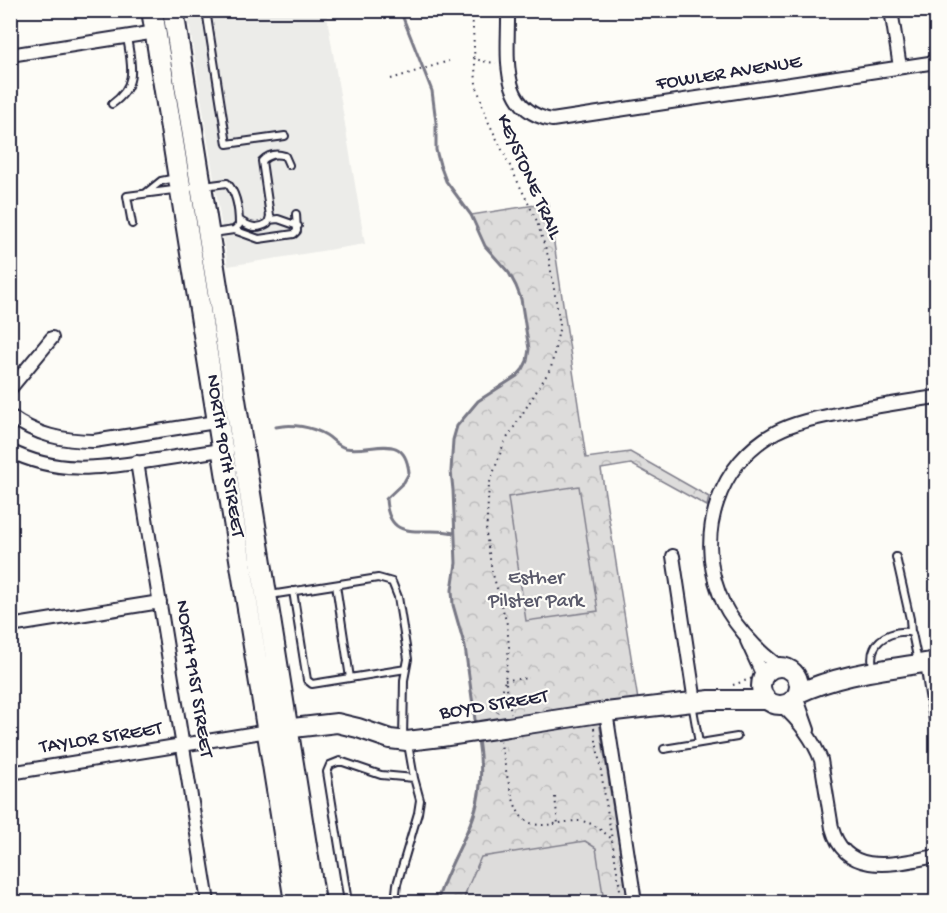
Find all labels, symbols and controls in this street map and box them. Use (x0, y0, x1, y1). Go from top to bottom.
street label: FOWLER AVENUE (654, 51, 805, 97)
street label: KEYSTONE TRAIL (490, 111, 566, 244)
street label: NORTH 90TH STREET (200, 373, 248, 540)
park label: Esther Pilster Park (487, 568, 586, 614)
street label: NORTH 91ST STREET (169, 599, 217, 761)
street label: BOYD STREET (437, 686, 551, 726)
street label: TAYLOR STREET (37, 718, 165, 760)

